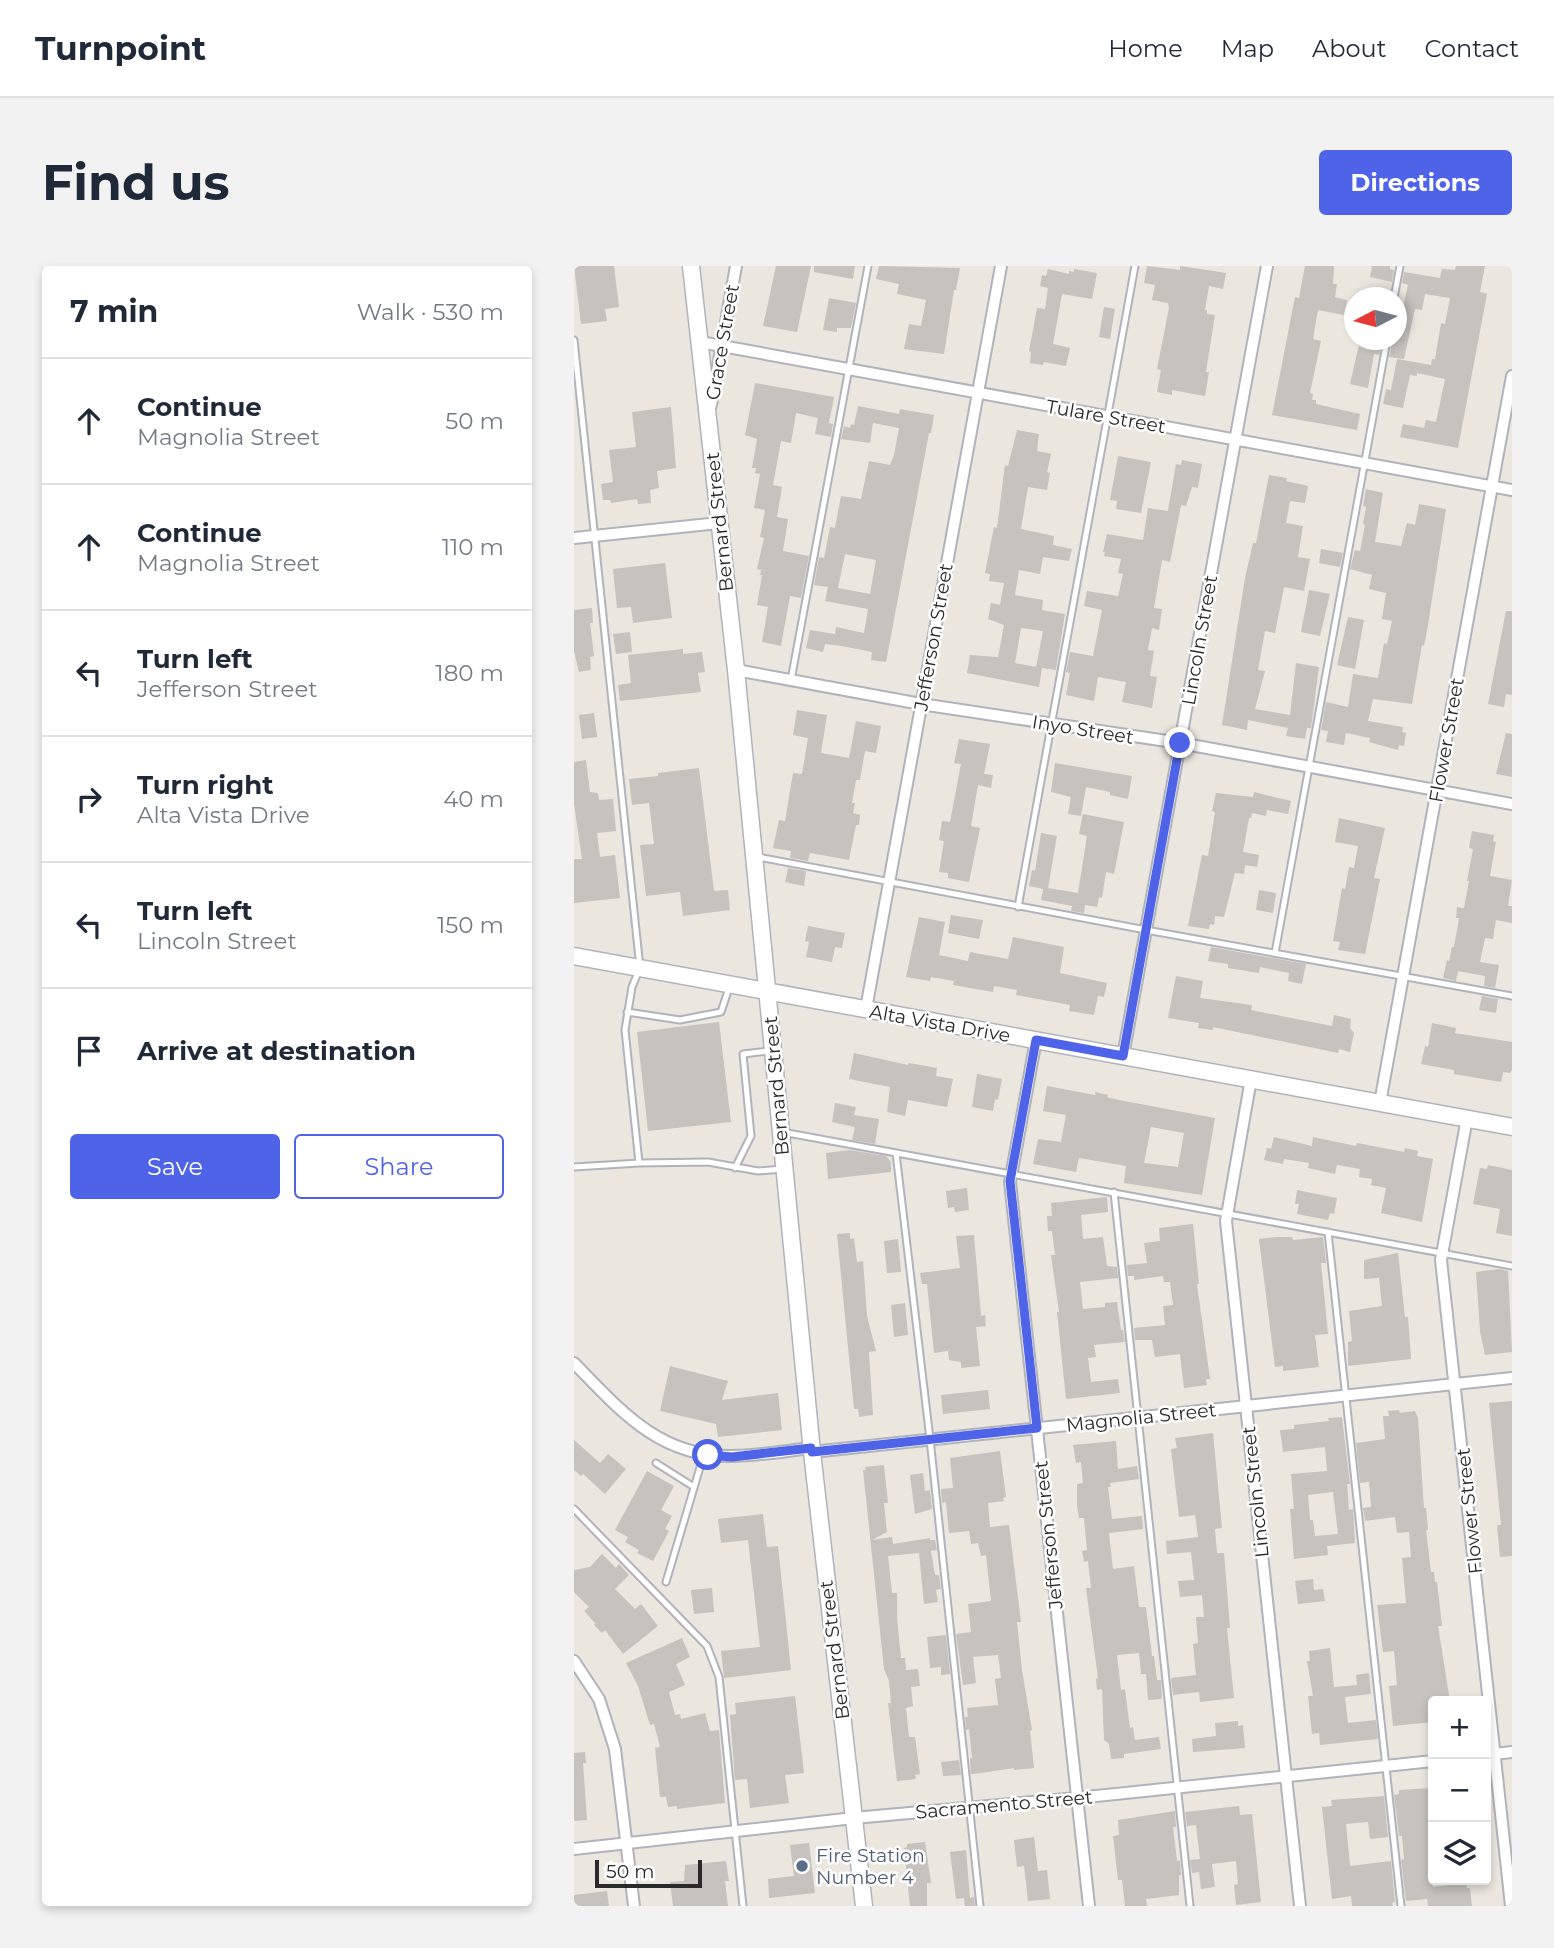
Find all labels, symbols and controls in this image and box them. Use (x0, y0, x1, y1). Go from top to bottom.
text: Turnpoint (35, 28, 206, 68)
text: Home (1108, 34, 1183, 63)
text: Map (1221, 34, 1274, 63)
text: About (1312, 34, 1386, 63)
text: Contact (1424, 34, 1519, 63)
button: Directions (1319, 150, 1512, 215)
text: Find us (42, 153, 230, 212)
street label: Grace Street (701, 282, 744, 402)
north arrow (1344, 287, 1407, 350)
text: 7 min (70, 293, 158, 330)
text: Walk · 530 m (357, 298, 504, 326)
text: Continue (137, 391, 262, 423)
street label: Tulare Street (1044, 395, 1168, 438)
icon: ahead (70, 402, 108, 440)
text: 50 m (445, 407, 504, 435)
text: Magnolia Street (137, 423, 320, 451)
street label: Bernard Street (701, 451, 738, 593)
text: Continue (137, 517, 262, 549)
icon: ahead (70, 528, 108, 566)
text: 110 m (442, 533, 504, 561)
text: Magnolia Street (137, 549, 320, 577)
street label: Jefferson Street (909, 561, 958, 714)
street label: Lincoln Street (1177, 573, 1222, 707)
text: Turn left (137, 643, 253, 675)
icon: left (70, 654, 108, 692)
text: 180 m (435, 659, 504, 687)
text: Jefferson Street (137, 675, 318, 703)
street label: Flower Street (1424, 675, 1469, 804)
street label: Inyo Street (1030, 710, 1136, 749)
route end (1164, 727, 1195, 758)
text: Turn right (137, 769, 273, 801)
icon: right (70, 780, 108, 818)
text: 40 m (443, 785, 504, 813)
text: Alta Vista Drive (137, 801, 310, 829)
text: Turn left (137, 895, 253, 927)
icon: left (70, 906, 108, 944)
text: 150 m (437, 911, 504, 939)
text: Lincoln Street (137, 927, 297, 955)
street label: Alta Vista Drive (868, 1000, 1012, 1047)
street label: Bernard Street (759, 1015, 794, 1157)
icon: arrive (70, 1032, 108, 1070)
text: Arrive at destination (137, 1035, 416, 1067)
button: Save (70, 1134, 280, 1199)
button: Share (294, 1134, 504, 1199)
street label: Magnolia Street (1065, 1398, 1218, 1437)
street label: Lincoln Street (1237, 1425, 1274, 1559)
route start (692, 1439, 723, 1470)
street label: Flower Street (1451, 1446, 1488, 1575)
street label: Jefferson Street (1029, 1459, 1068, 1611)
street label: Bernard Street (815, 1579, 854, 1721)
map controls (1428, 1696, 1491, 1885)
button: + (1428, 1696, 1491, 1759)
button: − (1428, 1759, 1491, 1822)
street label: Sacramento Street (914, 1785, 1094, 1824)
button: layers (1428, 1822, 1491, 1885)
place label: Fire Station Number 4 (816, 1844, 925, 1889)
scale bar (595, 1857, 702, 1889)
marker: Fire Station Number 4 (794, 1858, 810, 1874)
text: 50 m (606, 1860, 654, 1883)

